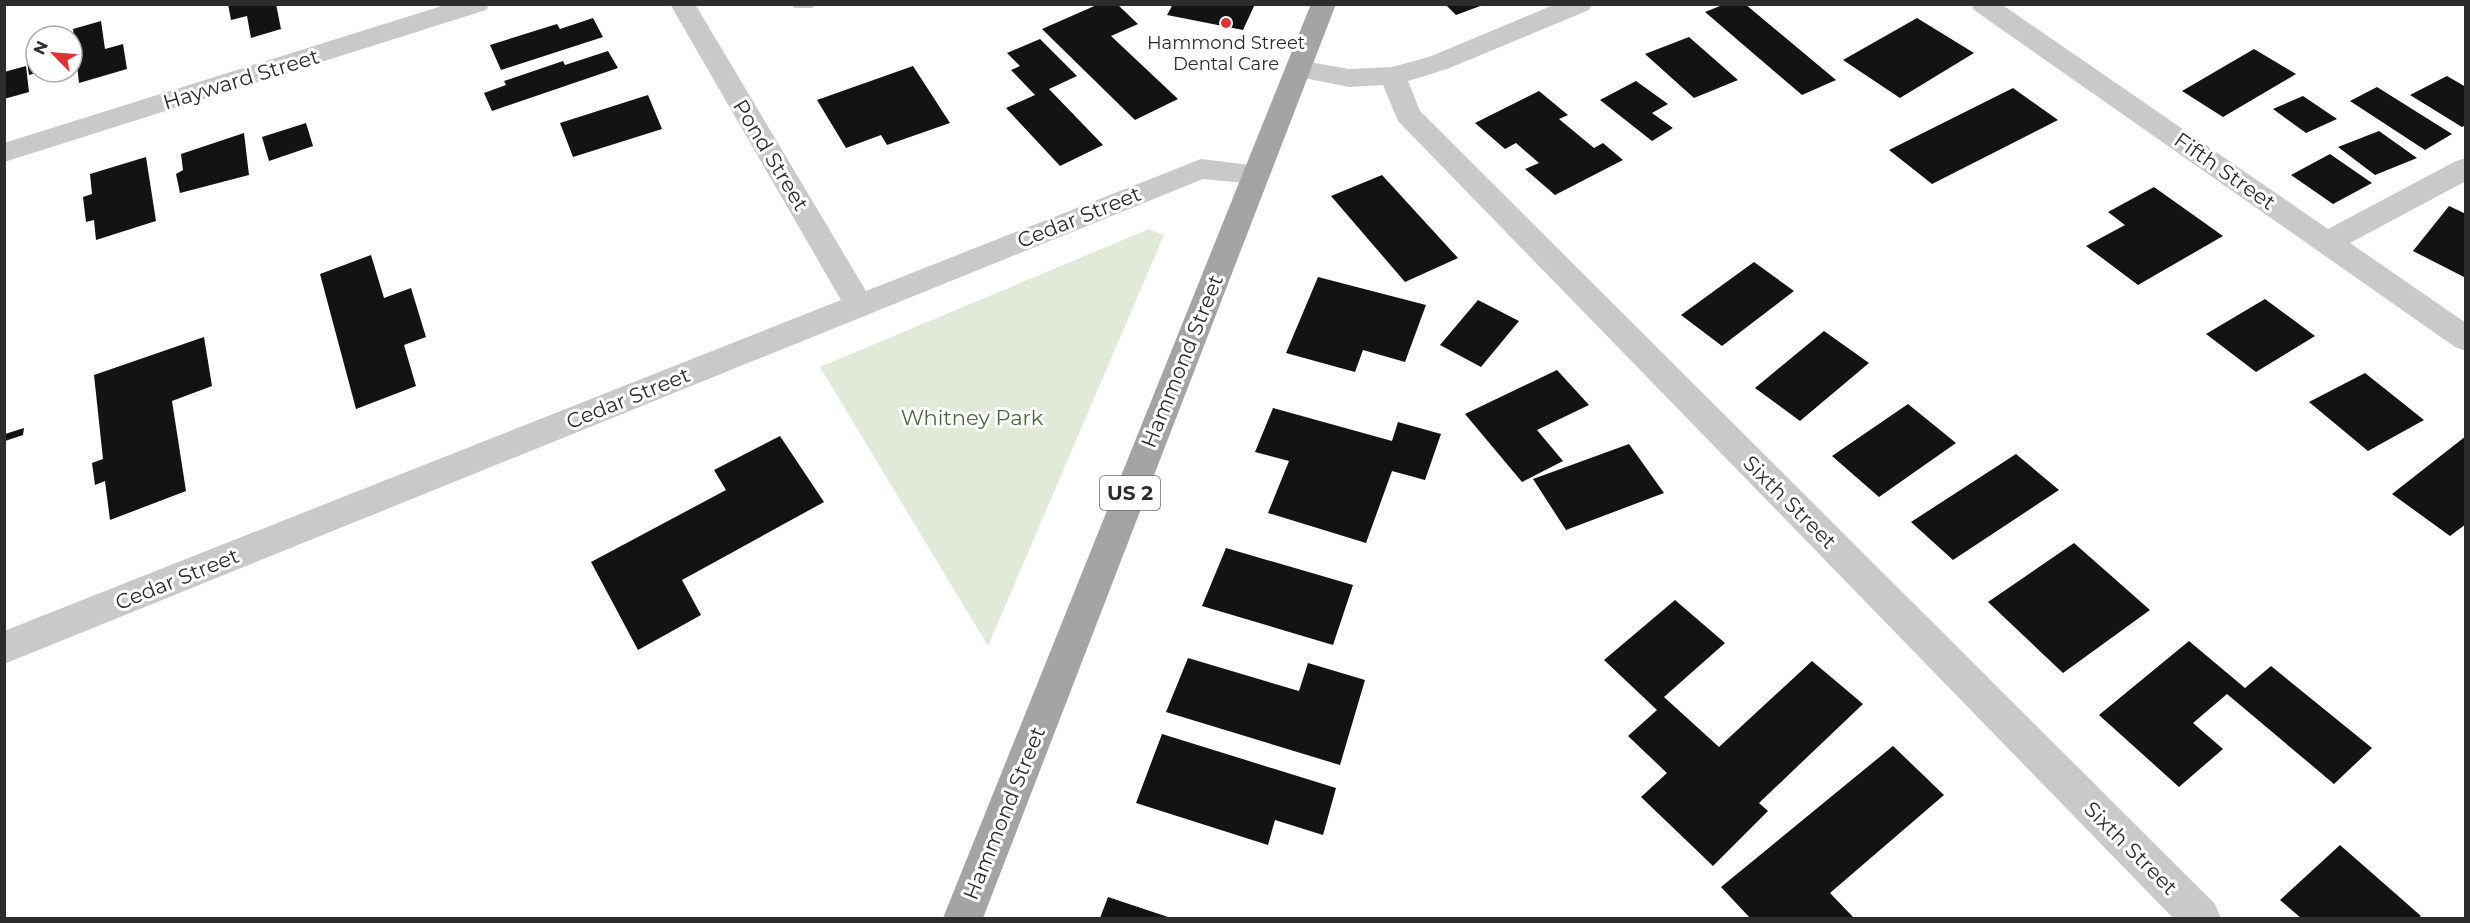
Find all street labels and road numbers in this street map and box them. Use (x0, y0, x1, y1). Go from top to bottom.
street label: Hayward Street (160, 43, 322, 115)
street label: Pond Street (728, 95, 814, 215)
street label: Fifth Street (2170, 127, 2280, 215)
street label: Cedar Street (1014, 181, 1144, 253)
street label: Hammond Street (1136, 271, 1228, 451)
street label: Cedar Street (563, 362, 693, 434)
street label: Sixth Street (1738, 450, 1842, 554)
road number: US 2 (1100, 476, 1160, 510)
street label: Cedar Street (112, 543, 242, 615)
street label: Hammond Street (958, 723, 1050, 903)
street label: Sixth Street (2079, 796, 2183, 900)

